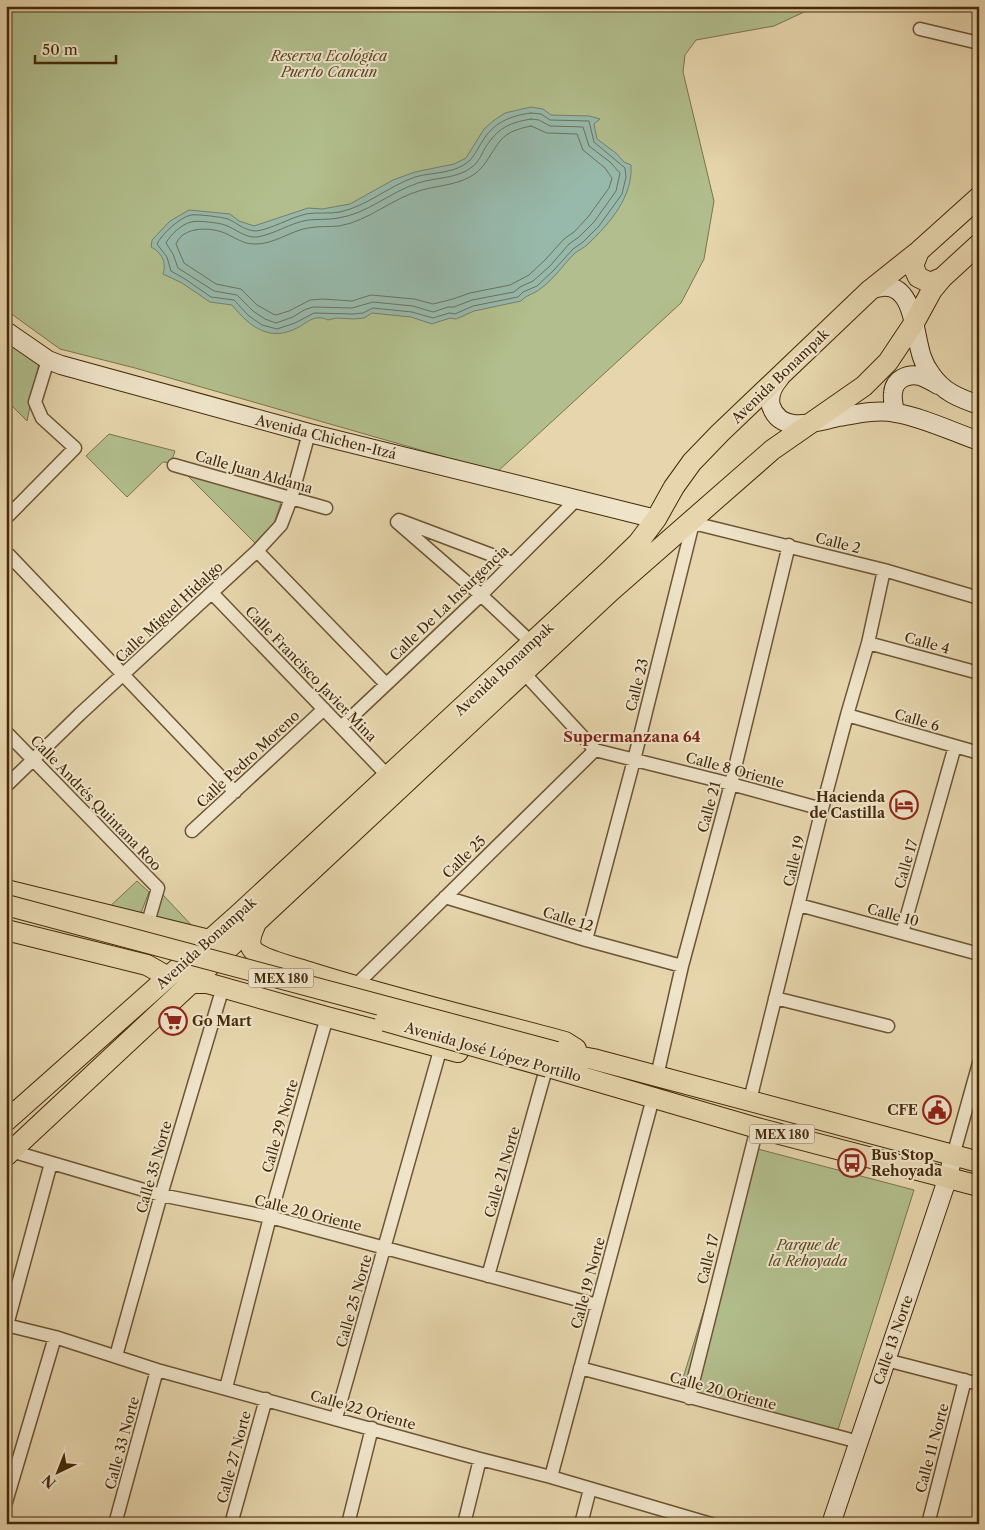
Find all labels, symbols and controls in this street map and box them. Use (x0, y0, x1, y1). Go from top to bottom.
scale bar (35, 32, 116, 64)
text: 50 m (42, 40, 78, 59)
park label: Reserva Ecológica Puerto Cancún (270, 47, 388, 81)
street label: Avenida Bonampak (727, 324, 833, 428)
street label: Avenida Chichen-Itzá (253, 411, 399, 463)
street label: Calle Juan Aldama (193, 447, 316, 498)
street label: Calle 2 (813, 529, 863, 557)
street label: Calle De La Insurgencia (386, 541, 513, 665)
street label: Calle Miguel Hidalgo (112, 558, 226, 666)
street label: Calle Francisco Javier Mina (241, 602, 381, 746)
street label: Avenida Bonampak (450, 618, 558, 720)
street label: Calle 4 (902, 628, 952, 658)
street label: Calle 23 (622, 657, 652, 713)
street label: Calle 6 (892, 705, 942, 735)
street label: Calle Pedro Moreno (193, 707, 303, 811)
district label: Supermanzana 64 (563, 727, 701, 746)
street label: Calle Andrés Quintana Roo (27, 732, 165, 874)
street label: Calle 8 Oriente (684, 748, 786, 792)
street label: Calle 21 (694, 779, 724, 834)
place label: Hacienda de Castilla (809, 788, 886, 822)
hotel icon: Hacienda de Castilla (889, 790, 919, 820)
street label: Calle 25 (438, 832, 490, 882)
street label: Calle 19 (779, 834, 809, 888)
street label: Calle 17 (890, 837, 922, 891)
street label: Avenida Bonampak (151, 893, 261, 993)
street label: Calle 10 (865, 899, 921, 931)
street label: Calle 12 (540, 903, 596, 935)
road number: MEX 180 (248, 968, 314, 988)
supermarket icon: Go Mart (158, 1006, 188, 1036)
place label: Go Mart (192, 1012, 252, 1030)
street label: Avenida José López Portillo (402, 1018, 583, 1086)
street label: Calle 29 Norte (258, 1077, 302, 1175)
public building icon: CFE (922, 1095, 952, 1125)
place label: CFE (887, 1101, 918, 1119)
street label: Calle 35 Norte (132, 1118, 176, 1215)
street label: Calle 21 Norte (480, 1124, 524, 1220)
road number: MEX 180 (750, 1124, 814, 1144)
place label: Bus Stop Rehoyada (871, 1146, 943, 1180)
bus stop icon: Bus Stop Rehoyada (837, 1148, 867, 1178)
street label: Calle 20 Oriente (252, 1191, 364, 1235)
street label: Calle 17 (693, 1232, 723, 1286)
street label: Calle 19 Norte (567, 1235, 609, 1331)
park label: Parque de la Rehoyada (769, 1236, 848, 1270)
street label: Calle 25 Norte (332, 1252, 376, 1350)
street label: Calle 13 Norte (869, 1293, 917, 1387)
street label: Calle 20 Oriente (668, 1368, 779, 1414)
street label: Calle 22 Oriente (308, 1386, 418, 1434)
street label: Calle 33 Norte (101, 1394, 143, 1492)
street label: Calle 11 Norte (911, 1401, 953, 1495)
street label: Calle 27 Norte (213, 1409, 255, 1505)
north arrow (32, 1448, 82, 1498)
text: N (39, 1471, 60, 1492)

